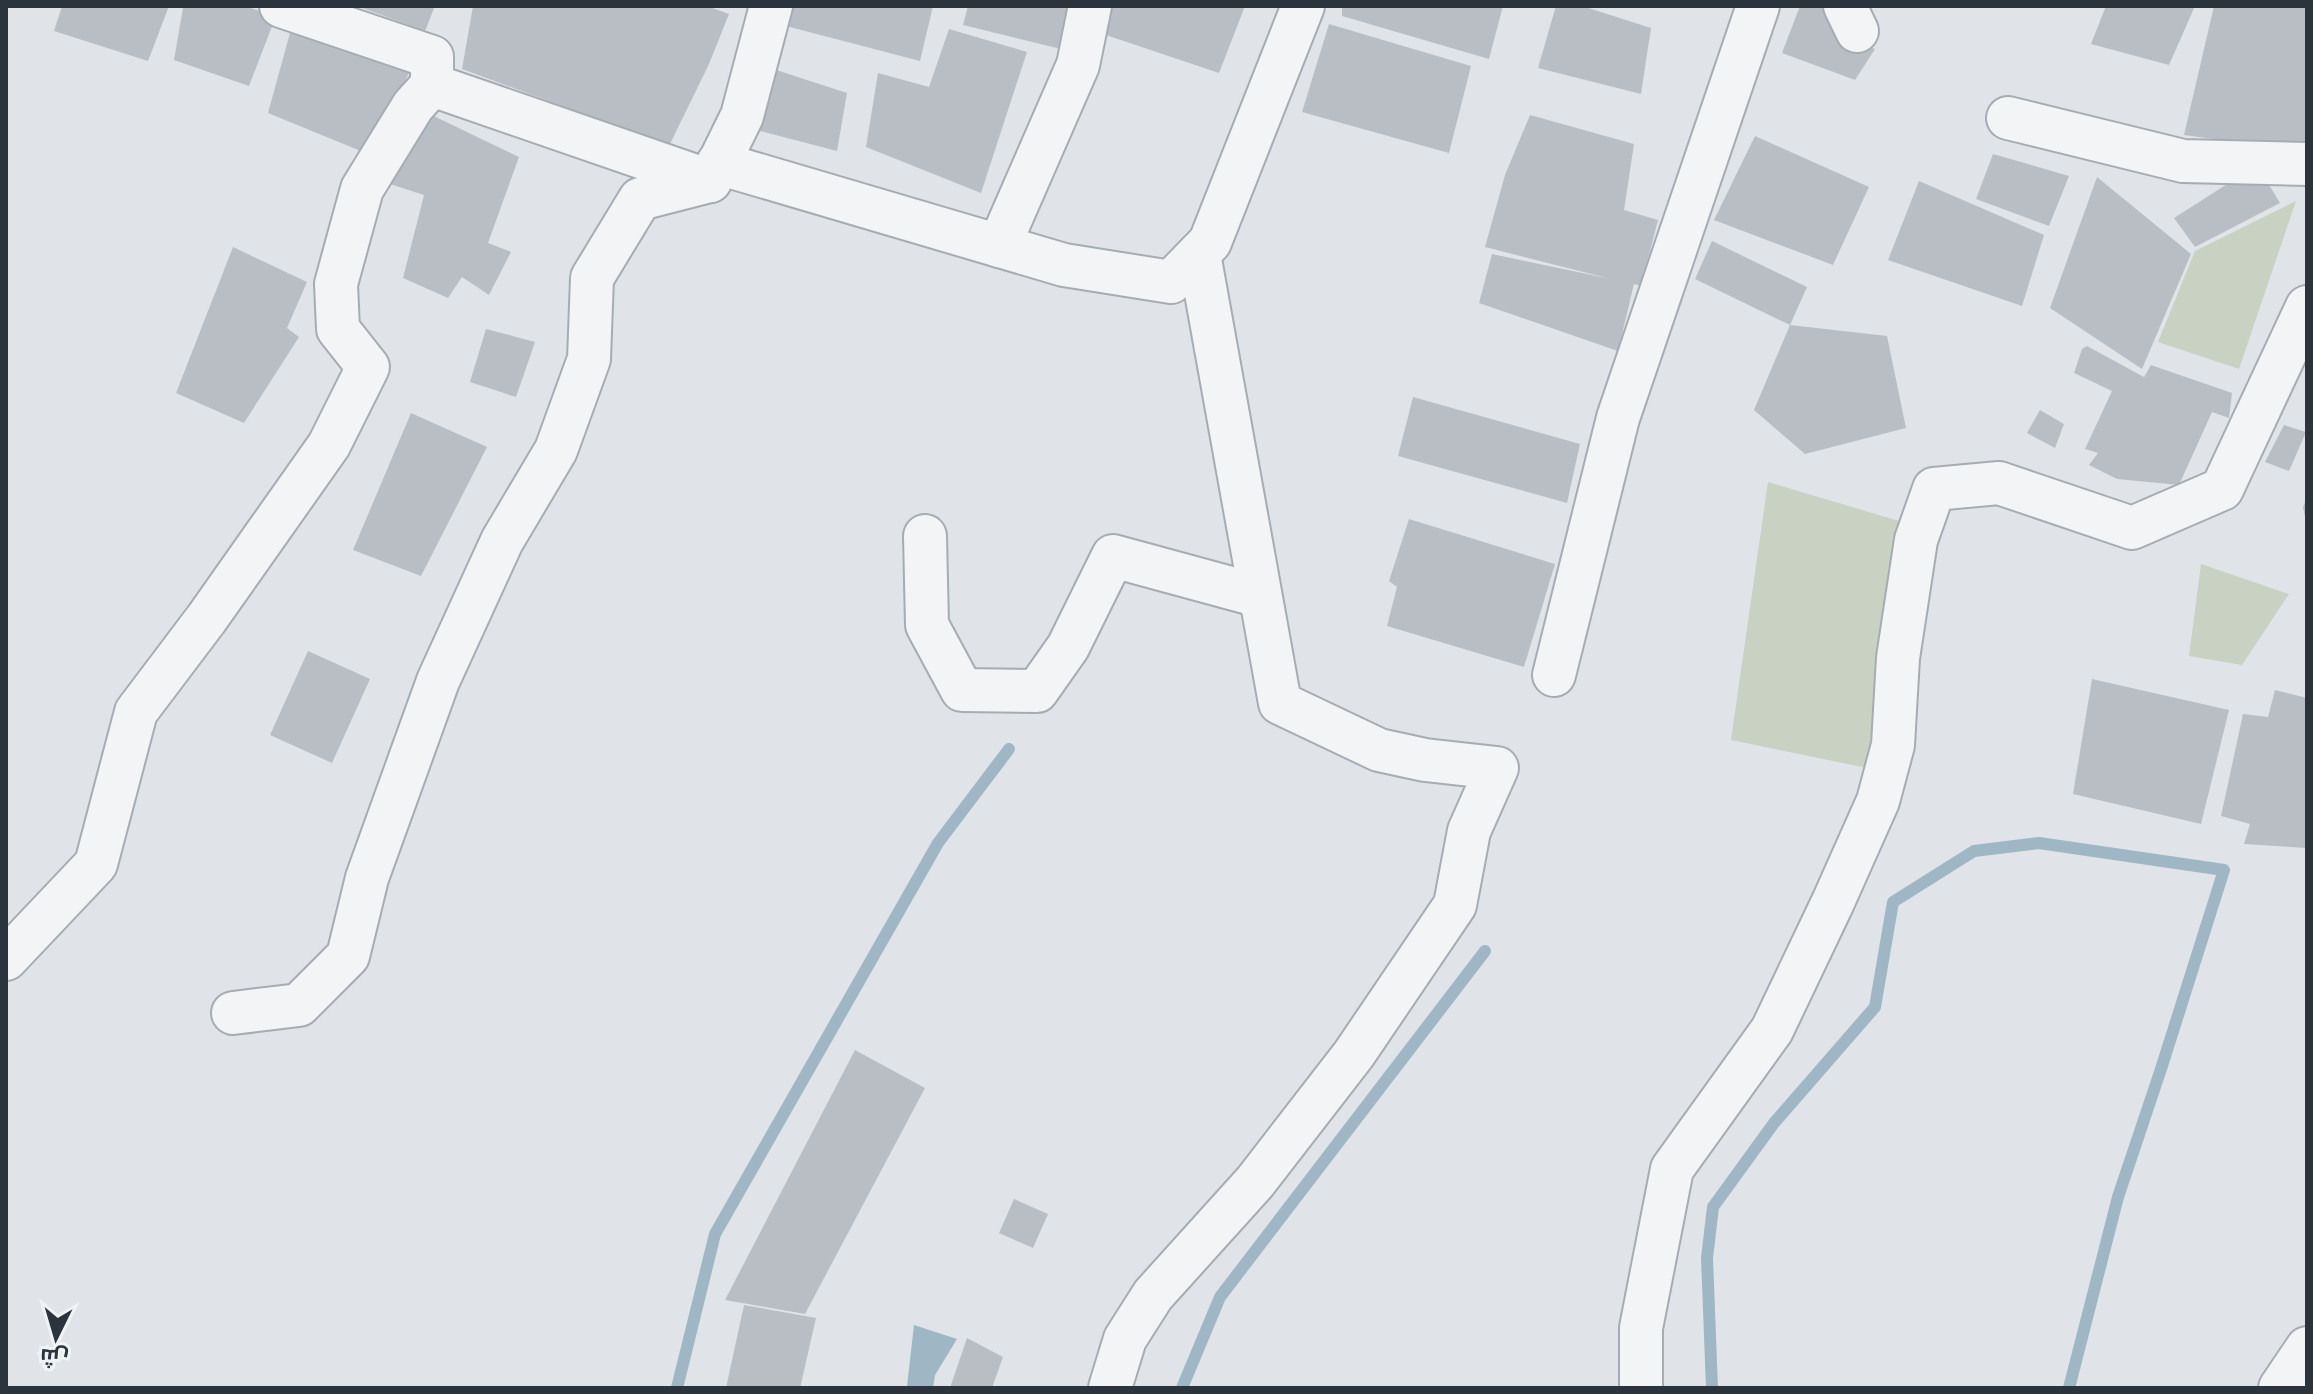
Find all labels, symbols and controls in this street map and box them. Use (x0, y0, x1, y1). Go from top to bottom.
north arrow (16, 1298, 96, 1378)
text: ش (39, 1341, 70, 1373)

